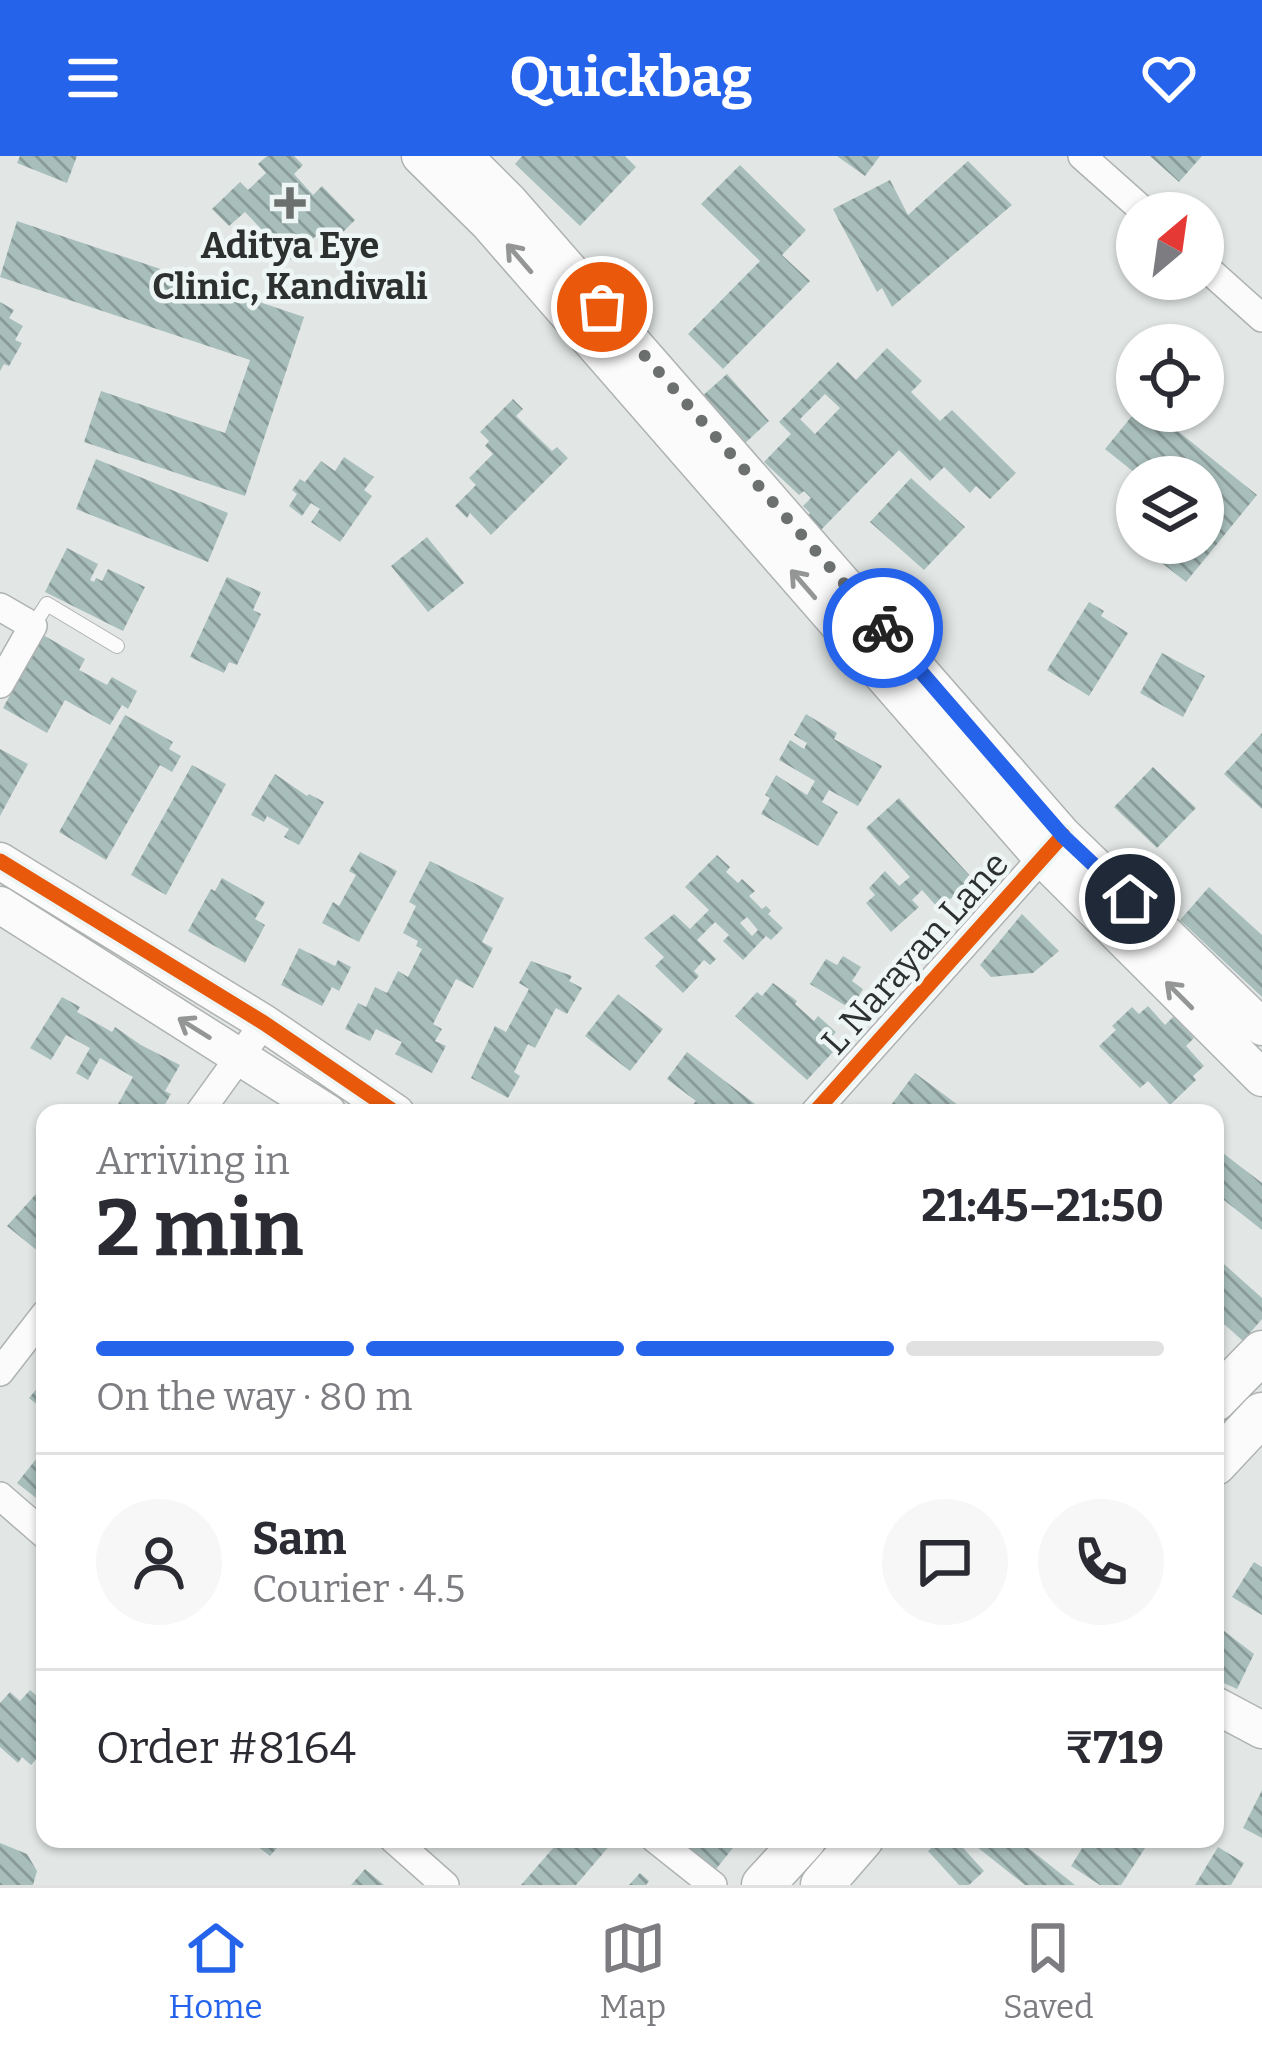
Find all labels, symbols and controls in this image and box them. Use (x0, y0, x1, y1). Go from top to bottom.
icon: menu (60, 45, 126, 111)
icon: heart (1136, 45, 1202, 111)
text: Quickbag (509, 46, 753, 110)
marker: Aditya Eye Clinic, Kandivali (274, 187, 306, 219)
north arrow (1116, 192, 1224, 300)
map controls (1116, 192, 1224, 564)
place label: Aditya Eye Clinic, Kandivali (152, 224, 428, 309)
one-way arrow (506, 243, 533, 274)
pin (551, 256, 653, 358)
icon: bag (569, 274, 635, 340)
button: locate (1116, 324, 1224, 432)
button: layers (1116, 456, 1224, 564)
courier (823, 568, 943, 688)
one-way arrow (790, 569, 817, 599)
icon: bike (850, 595, 916, 661)
street label: L Narayan Lane (812, 843, 1018, 1063)
pin (1079, 848, 1181, 950)
icon: home (1097, 866, 1163, 932)
one-way arrow (1165, 981, 1194, 1010)
one-way arrow (178, 1016, 212, 1040)
text: Arriving in (96, 1138, 290, 1184)
text: 21:45–21:50 (921, 1179, 1164, 1233)
text: 2 min (96, 1182, 303, 1276)
text: On the way · 80 m (96, 1374, 413, 1420)
button: person (96, 1499, 222, 1625)
button: chat (882, 1499, 1008, 1625)
button: phone (1038, 1499, 1164, 1625)
text: Sam (252, 1512, 346, 1566)
text: Courier · 4.5 (252, 1566, 465, 1612)
text: Order #8164 (96, 1721, 356, 1775)
text: ₹719 (1065, 1721, 1164, 1775)
tab: Home (168, 1915, 263, 2027)
tab: Map (600, 1915, 666, 2027)
tab: Saved (1003, 1915, 1094, 2027)

